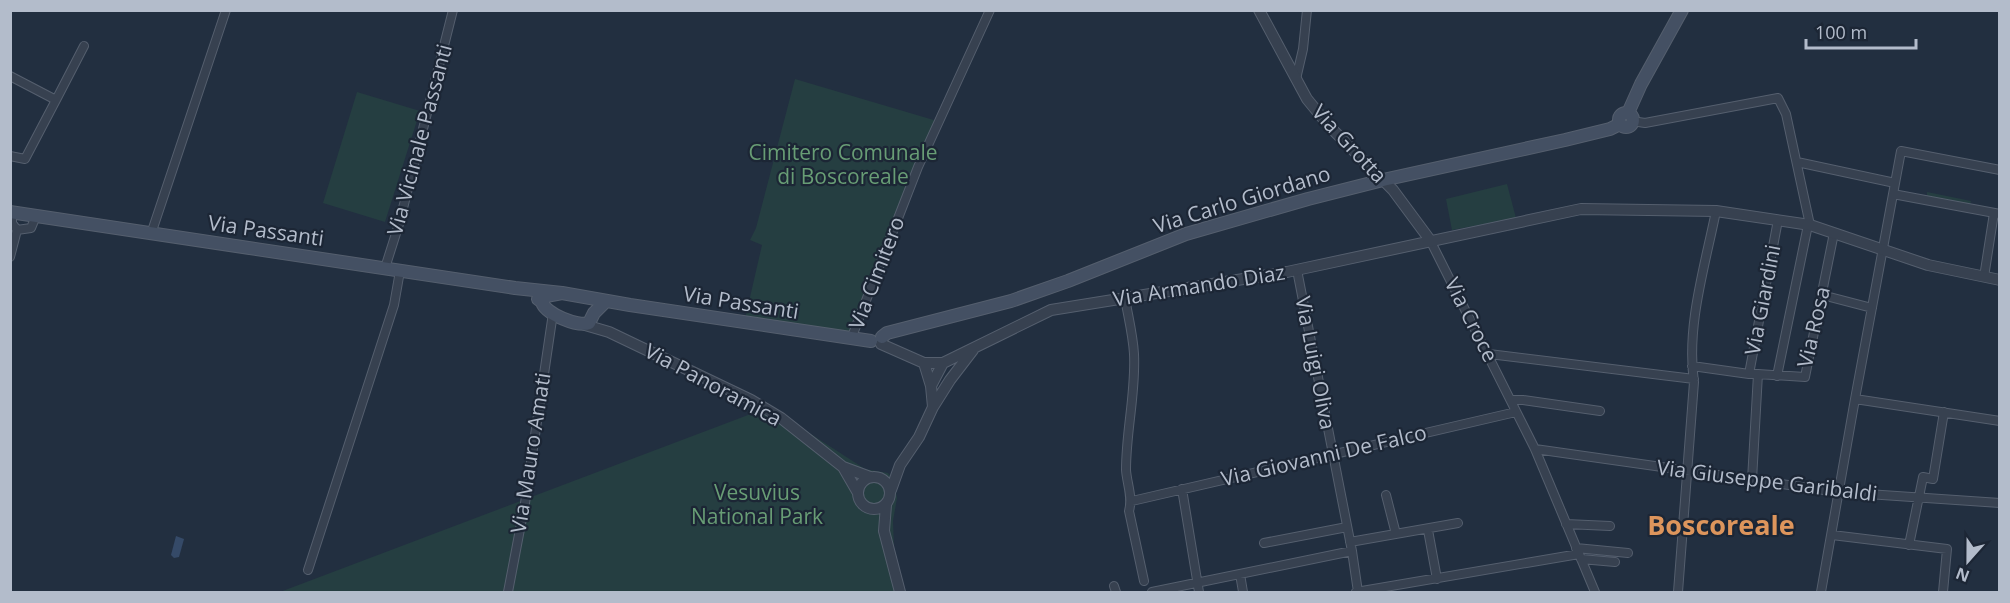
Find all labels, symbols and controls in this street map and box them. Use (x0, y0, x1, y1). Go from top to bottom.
scale bar (1806, 12, 1916, 50)
text: 100 m (1815, 20, 1867, 44)
street label: Via Vicinale Passanti (380, 41, 458, 238)
street label: Via Grotta (1306, 98, 1393, 189)
park label: Cimitero Comunale di Boscoreale (748, 138, 938, 190)
street label: Via Carlo Giordano (1150, 159, 1334, 239)
street label: Via Passanti (206, 208, 326, 252)
street label: Via Cimitero (842, 212, 910, 333)
street label: Via Giardini (1738, 242, 1786, 358)
street label: Via Armando Diaz (1111, 258, 1287, 312)
street label: Via Croce (1439, 273, 1505, 367)
street label: Via Passanti (681, 279, 801, 325)
street label: Via Rosa (1790, 284, 1836, 370)
street label: Via Luigi Oliva (1289, 294, 1343, 432)
street label: Via Panoramica (640, 336, 787, 432)
street label: Via Mauro Amati (503, 371, 557, 535)
street label: Via Giovanni De Falco (1218, 418, 1429, 492)
street label: Via Giuseppe Garibaldi (1655, 453, 1879, 507)
park label: Vesuvius National Park (691, 478, 823, 530)
district label: Boscoreale (1647, 506, 1795, 543)
north arrow (1938, 531, 1998, 591)
text: N (1953, 562, 1973, 588)

